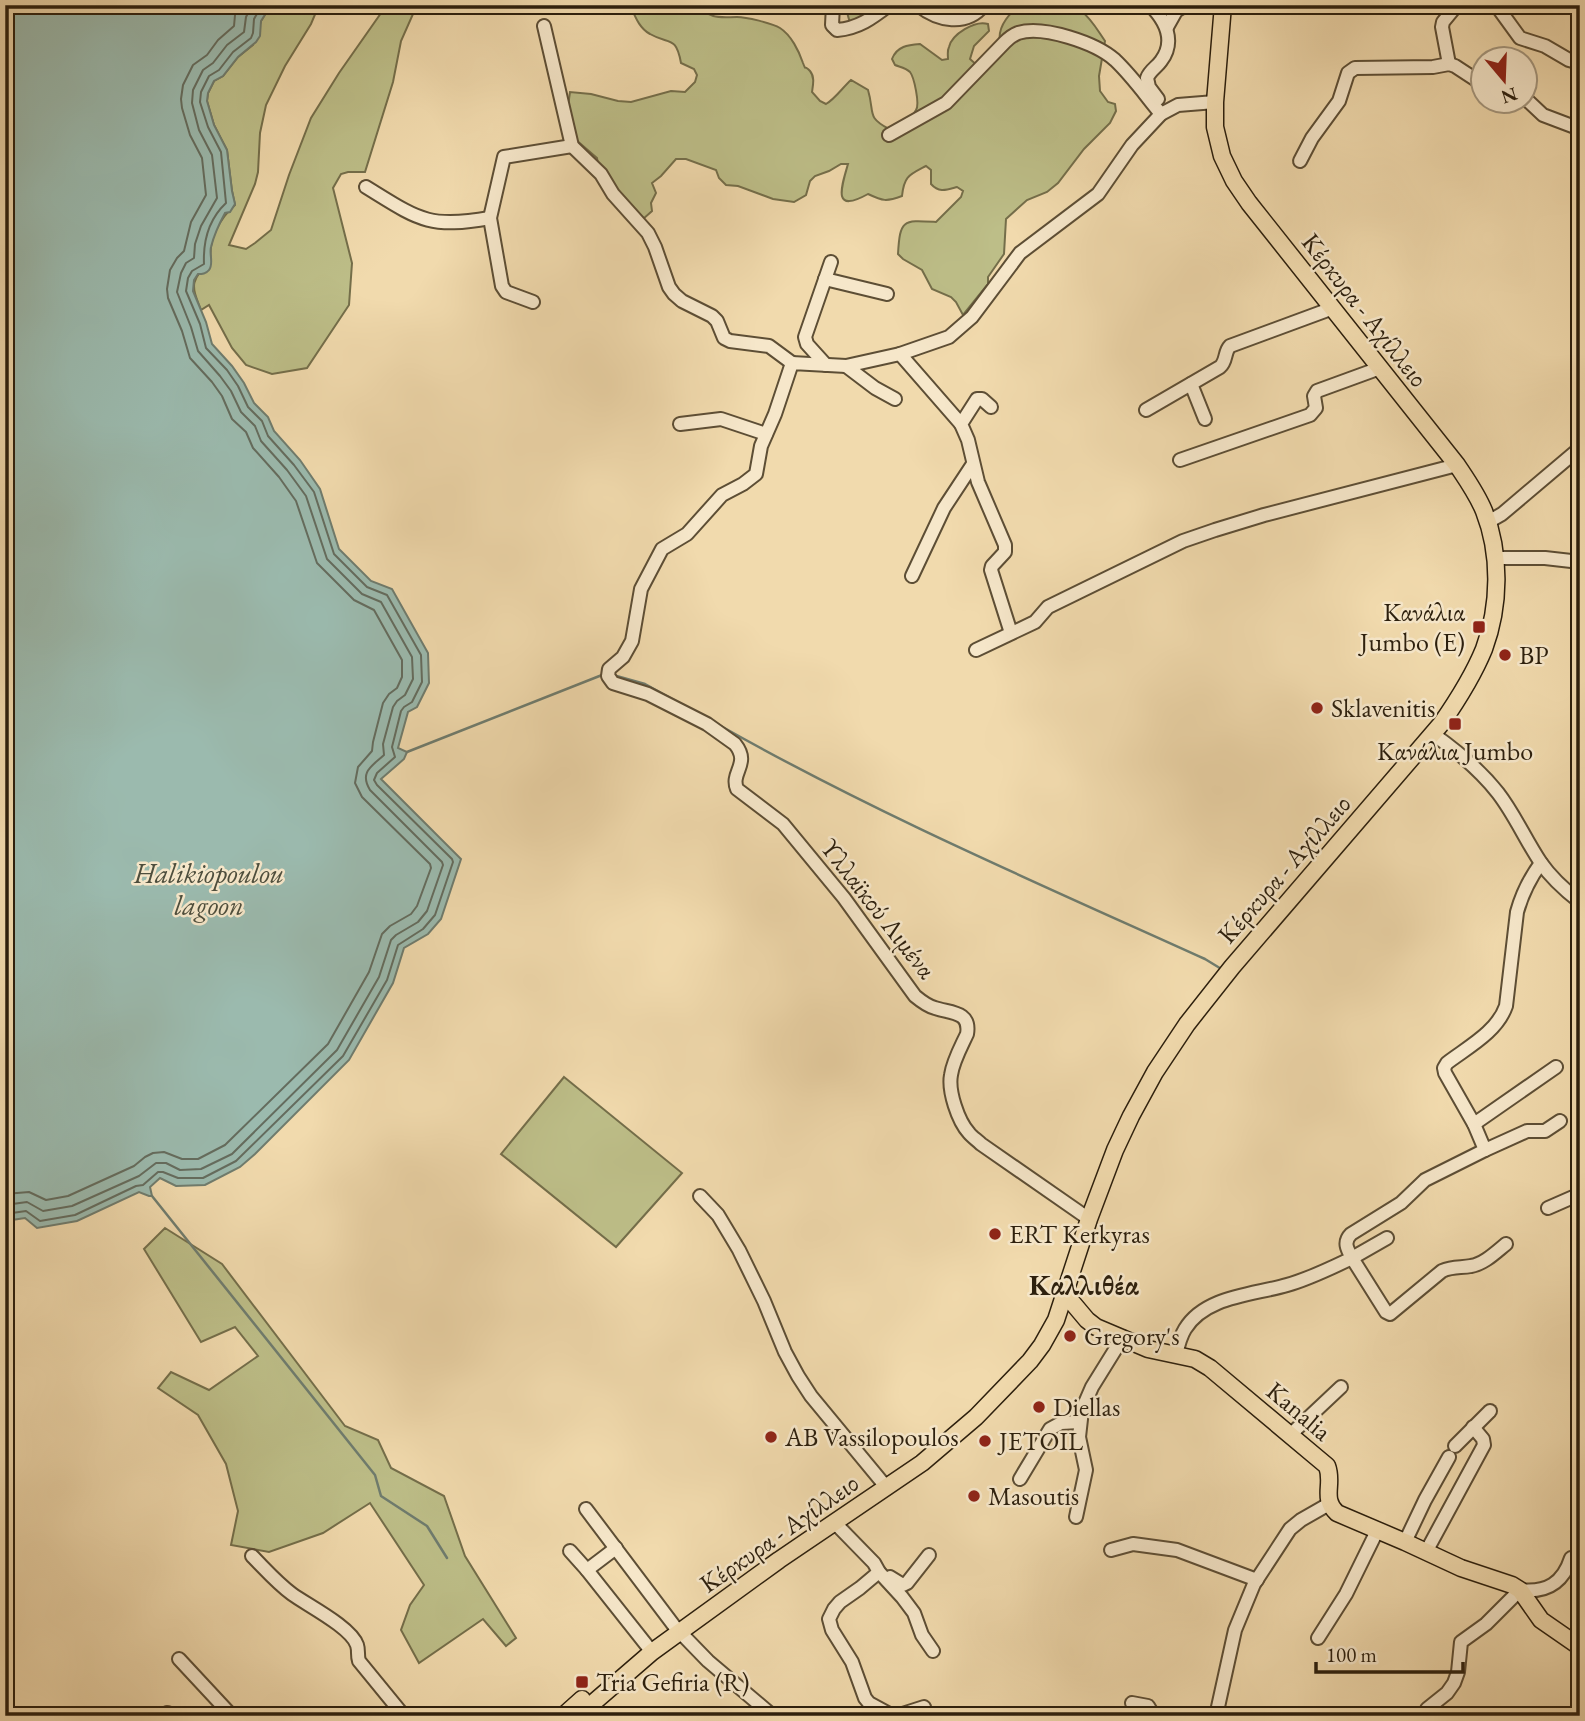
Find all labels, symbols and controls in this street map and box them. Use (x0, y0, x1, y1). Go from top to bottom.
north arrow (1470, 46, 1540, 116)
text: N (1497, 81, 1521, 110)
street label: Κέρκυρα - Αχίλλειο (1294, 226, 1436, 394)
place label: Κανάλια Jumbo (E) (1358, 595, 1465, 659)
marker: Κανάλια Jumbo (E) (1471, 619, 1487, 635)
place label: BP (1519, 638, 1549, 672)
marker: BP (1497, 647, 1513, 663)
place label: Sklavenitis (1331, 691, 1435, 725)
marker: Sklavenitis (1309, 700, 1325, 716)
marker: Κανάλια Jumbo (1447, 716, 1463, 732)
place label: Κανάλια Jumbo (1377, 734, 1533, 768)
street label: Κέρκυρα - Αχίλλειο (1210, 787, 1358, 951)
street label: Υλλαϊκού Λιμένα (812, 831, 944, 986)
water label: Halikiopoulou lagoon (133, 855, 284, 923)
place label: ERT Kerkyras (1009, 1217, 1150, 1251)
marker: ERT Kerkyras (987, 1226, 1003, 1242)
district label: Καλλιθέα (1029, 1267, 1140, 1303)
place label: Gregory's (1084, 1319, 1180, 1353)
marker: Gregory's (1062, 1328, 1078, 1344)
street label: Kanalia (1259, 1374, 1339, 1449)
place label: Diellas (1053, 1390, 1120, 1424)
marker: Diellas (1031, 1399, 1047, 1415)
place label: AB Vassilopoulos (784, 1420, 959, 1454)
place label: JETOIL (997, 1424, 1083, 1458)
marker: AB Vassilopoulos (763, 1429, 779, 1445)
marker: JETOIL (977, 1433, 993, 1449)
street label: Κέρκυρα - Αχίλλειο (693, 1466, 865, 1600)
place label: Masoutis (988, 1479, 1079, 1513)
marker: Masoutis (966, 1488, 982, 1504)
scale bar (1316, 1630, 1462, 1674)
text: 100 m (1326, 1641, 1377, 1668)
place label: Tria Gefiria (R) (596, 1665, 750, 1699)
marker: Tria Gefiria (R) (574, 1674, 590, 1690)

